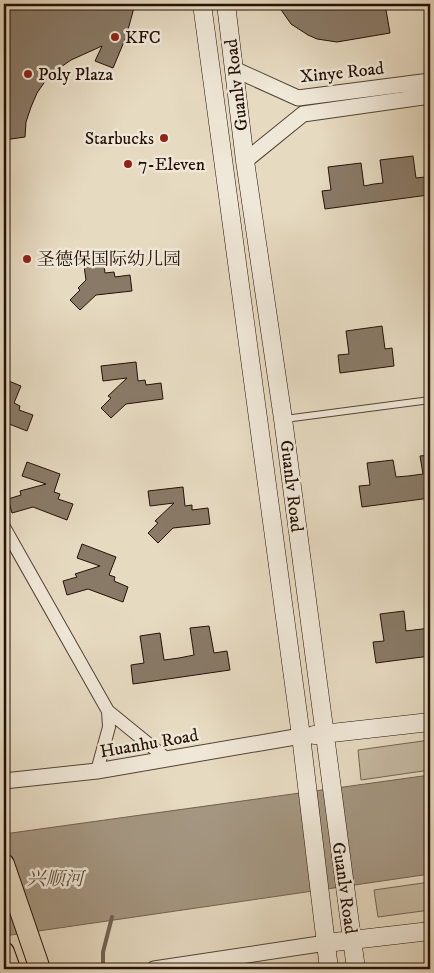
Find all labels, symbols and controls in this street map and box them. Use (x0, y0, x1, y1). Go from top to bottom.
place label: KFC (125, 27, 161, 49)
marker: KFC (109, 31, 121, 43)
street label: Guanlv Road (220, 38, 254, 132)
street label: Xinye Road (299, 58, 385, 88)
place label: Poly Plaza (38, 64, 114, 86)
marker: Poly Plaza (22, 68, 34, 80)
place label: Starbucks (85, 128, 154, 150)
marker: Starbucks (158, 132, 170, 144)
place label: 7-Eleven (138, 154, 206, 176)
marker: 7-Eleven (122, 158, 134, 170)
place label: 圣德保国际幼儿园 (37, 249, 181, 271)
marker: 圣德保国际幼儿园 (21, 253, 33, 265)
street label: Guanlv Road (274, 439, 308, 533)
street label: Huanhu Road (98, 724, 200, 763)
street label: Guanlv Road (327, 841, 361, 936)
water label: 兴顺河 (26, 868, 86, 891)

